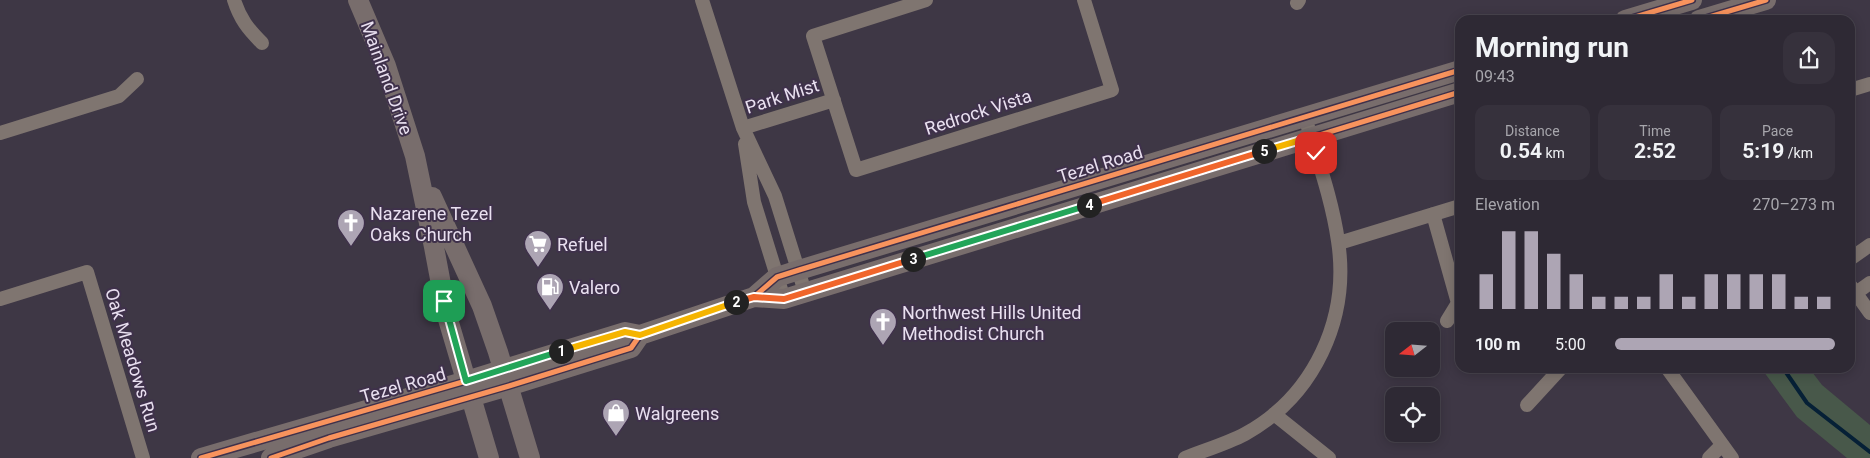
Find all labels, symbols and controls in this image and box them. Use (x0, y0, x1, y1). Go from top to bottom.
street label: Mainland Drive (357, 18, 417, 138)
text: Morning run (1475, 31, 1629, 64)
button: share (1783, 32, 1835, 84)
text: 09:43 (1475, 67, 1515, 86)
street label: Park Mist (743, 74, 821, 118)
street label: Redrock Vista (922, 85, 1034, 139)
text: Distance (1505, 123, 1560, 139)
text: Time (1639, 123, 1671, 139)
text: Pace (1762, 123, 1793, 139)
pin (1295, 132, 1337, 174)
pin: 5 (1252, 138, 1276, 164)
icon: check (1302, 139, 1330, 167)
text: 0.54 (1500, 139, 1542, 163)
text: 2:52 (1634, 139, 1676, 163)
text: 5:19 (1742, 139, 1784, 163)
street label: Tezel Road (1055, 141, 1145, 187)
text: 5 (1260, 143, 1269, 159)
text: km (1542, 145, 1565, 161)
text: /km (1784, 145, 1813, 161)
pin: 4 (1076, 192, 1102, 218)
text: Elevation (1475, 195, 1540, 214)
text: 270–273 m (1753, 195, 1835, 214)
text: 4 (1085, 197, 1094, 213)
place label: Nazarene Tezel Oaks Church (370, 203, 493, 245)
church icon: Nazarene Tezel Oaks Church (336, 208, 366, 247)
supermarket icon: Refuel (523, 229, 553, 268)
place label: Refuel (557, 234, 608, 255)
pin: 3 (900, 246, 926, 272)
text: 3 (909, 251, 918, 267)
fuel station icon: Valero (535, 272, 565, 311)
place label: Valero (569, 277, 620, 298)
pin (423, 280, 465, 322)
street label: Oak Meadows Run (101, 285, 165, 435)
icon: arrive (430, 287, 458, 315)
pin: 2 (724, 290, 748, 314)
text: 2 (732, 294, 741, 310)
place label: Northwest Hills United Methodist Church (902, 302, 1081, 344)
church icon: Northwest Hills United Methodist Church (868, 307, 898, 346)
north arrow (1385, 322, 1440, 378)
map controls (1385, 322, 1440, 442)
text: 100 m (1475, 335, 1520, 354)
text: 5:00 (1555, 335, 1586, 354)
pin: 1 (548, 338, 574, 364)
text: 1 (557, 343, 566, 359)
street label: Tezel Road (358, 363, 448, 407)
button: locate (1385, 387, 1440, 442)
shop icon: Walgreens (601, 398, 631, 437)
place label: Walgreens (635, 403, 719, 424)

